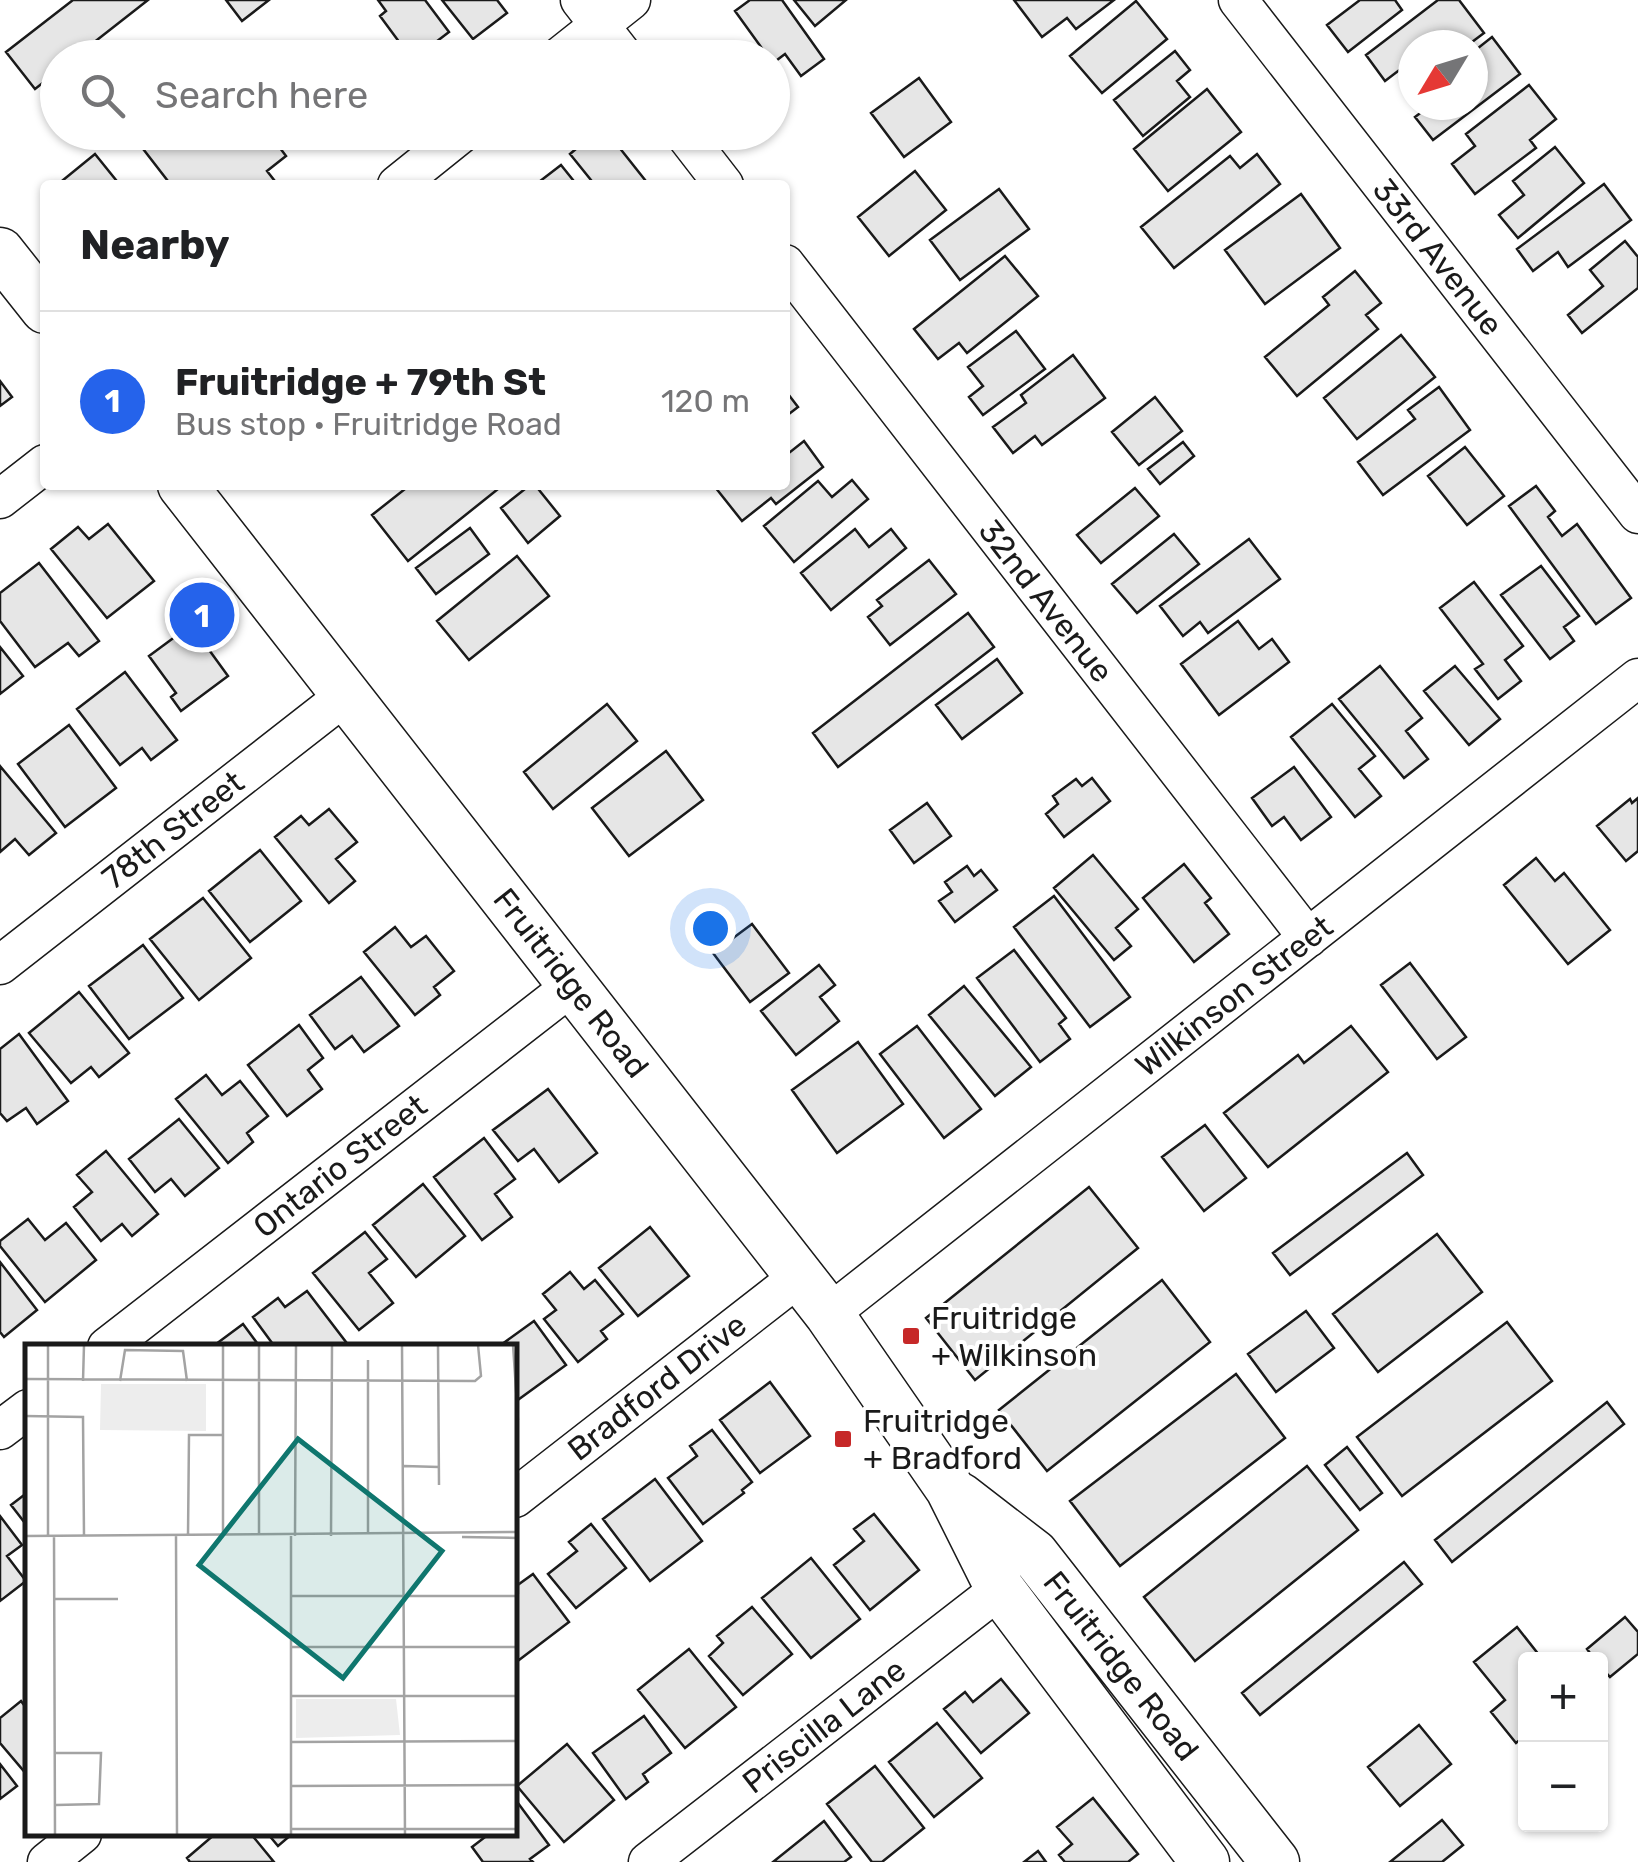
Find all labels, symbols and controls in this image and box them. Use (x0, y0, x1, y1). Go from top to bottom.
north arrow (1398, 30, 1488, 120)
search box (40, 40, 790, 150)
icon: search (75, 68, 130, 123)
text: Search here (155, 72, 368, 118)
street label: 33rd Avenue (1365, 171, 1511, 343)
text: Nearby (80, 220, 230, 270)
text: Fruitridge + 79th St (175, 359, 546, 405)
text: 1 (105, 382, 120, 420)
text: 120 m (661, 382, 750, 420)
text: Bus stop · Fruitridge Road (175, 405, 562, 443)
street label: 32nd Avenue (971, 512, 1121, 690)
pin: 1 (170, 578, 234, 652)
street label: 78th Street (95, 763, 251, 897)
street label: Fruitridge Road (485, 881, 657, 1085)
your location (685, 903, 736, 954)
street label: Wilkinson Street (1128, 907, 1340, 1085)
street label: Ontario Street (246, 1086, 434, 1246)
place label: Fruitridge + Wilkinson (931, 1299, 1097, 1374)
street label: Bradford Drive (560, 1306, 754, 1468)
marker: Fruitridge + Wilkinson (900, 1325, 922, 1347)
inset map (25, 1344, 518, 1837)
place label: Fruitridge + Bradford (863, 1402, 1022, 1477)
marker: Fruitridge + Bradford (832, 1428, 854, 1450)
street label: Fruitridge Road (1035, 1564, 1207, 1768)
street label: Priscilla Lane (735, 1651, 913, 1801)
map controls (1518, 1652, 1608, 1832)
button: + (1518, 1652, 1608, 1742)
button: − (1518, 1742, 1608, 1832)

